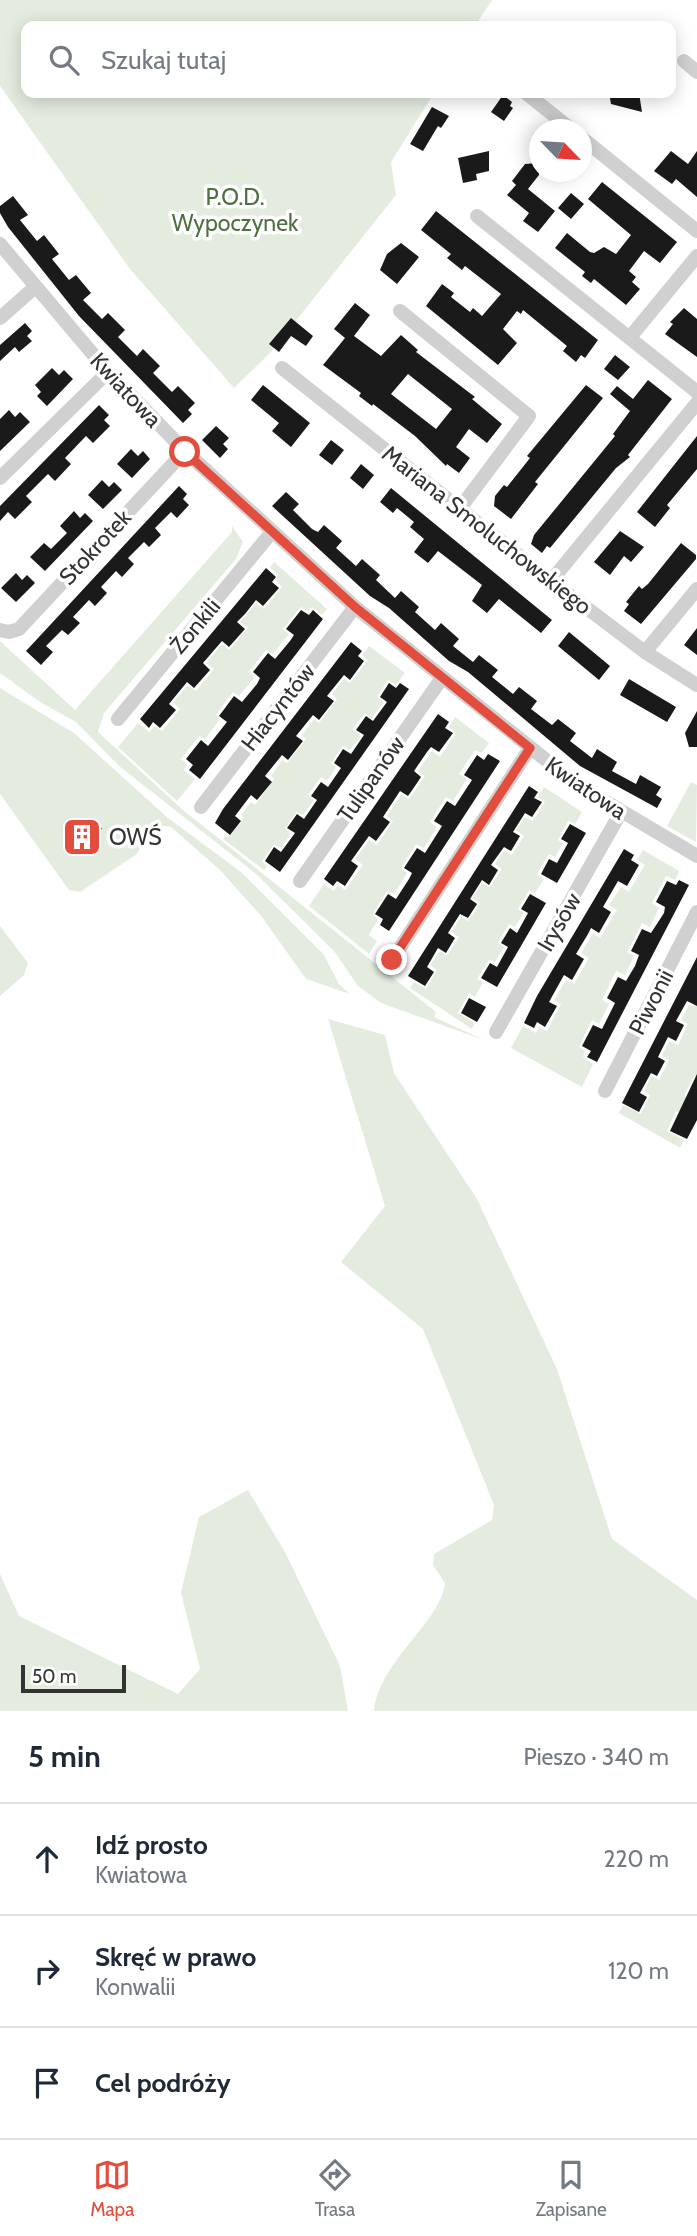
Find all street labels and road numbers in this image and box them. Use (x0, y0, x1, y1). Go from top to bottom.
street label: Kwiatowa (84, 347, 168, 433)
street label: Mariana Smoluchowskiego (377, 440, 597, 620)
street label: Stokrotek (53, 503, 137, 591)
street label: Żonkili (164, 593, 226, 659)
street label: Hiacyntów (235, 657, 321, 756)
street label: Tulipanów (331, 730, 411, 827)
street label: Kwiatowa (540, 751, 632, 825)
street label: Irysów (531, 887, 587, 956)
street label: Piwonii (623, 965, 679, 1039)

